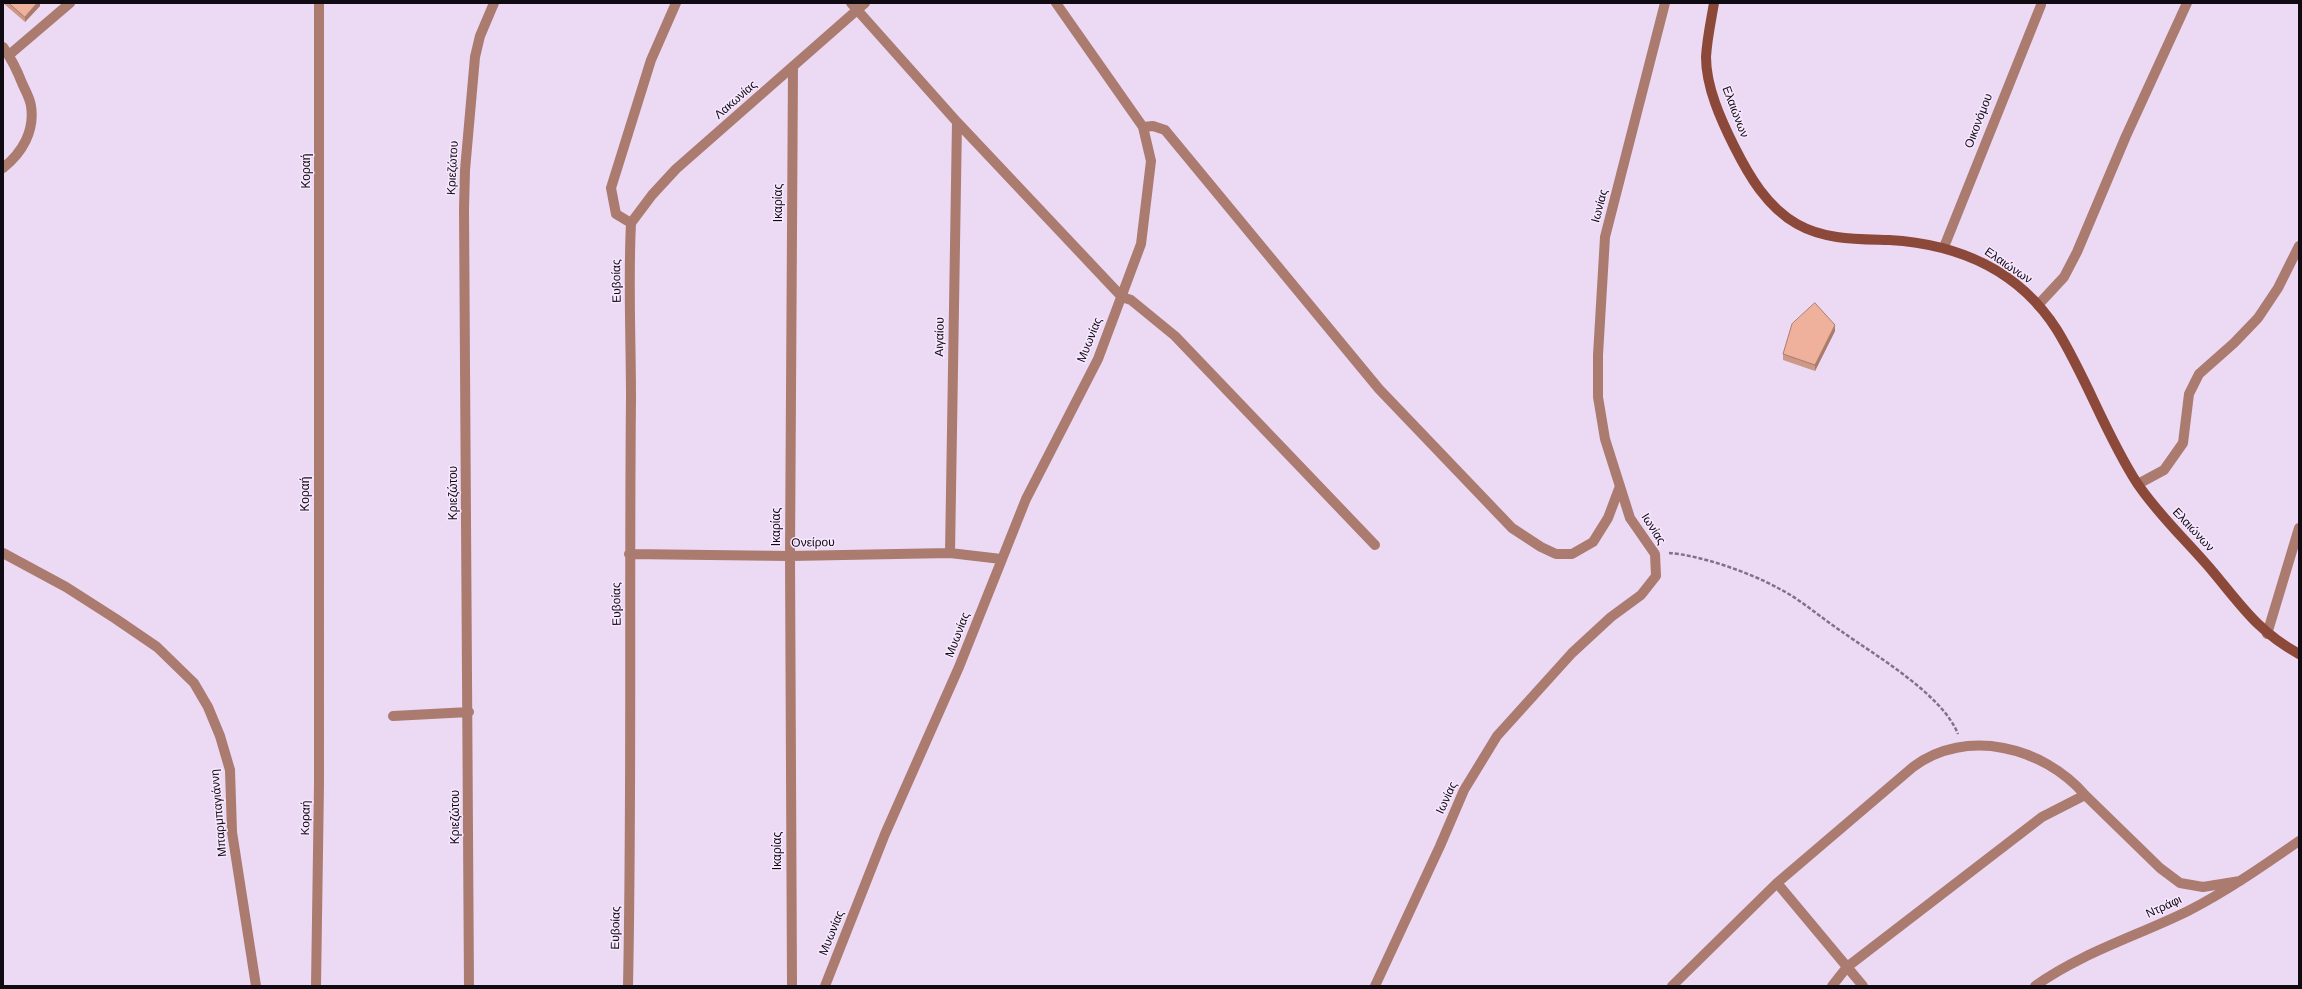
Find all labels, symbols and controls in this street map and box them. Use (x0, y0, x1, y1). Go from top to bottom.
street label: Λακωνίας (712, 78, 760, 122)
street label: Ελαιώνων (1719, 84, 1751, 140)
street label: Οικονόμου (1962, 92, 1996, 150)
street label: Κριεζώτου (444, 140, 462, 196)
street label: Κοραή (300, 154, 314, 188)
street label: Ικαρίας (772, 184, 786, 222)
street label: Ιωνίας (1589, 188, 1611, 224)
street label: Ελαιώνων (1982, 245, 2034, 287)
street label: Ευβοίας (609, 259, 625, 303)
street label: Μυωνίας (1074, 315, 1106, 365)
street label: Αιγαίου (932, 317, 948, 357)
street label: Κριεζώτου (447, 466, 461, 520)
street label: Κοραή (299, 477, 313, 511)
street label: Ελαιώνων (2169, 505, 2217, 555)
street label: Ικαρίας (770, 508, 784, 546)
street label: Ιωνίας (1638, 511, 1668, 547)
street label: Ονείρου (791, 535, 835, 551)
street label: Ευβοίας (609, 582, 625, 626)
street label: Μυωνίας (943, 610, 973, 660)
street label: Μπαρμπαγιάννη (208, 768, 230, 858)
street label: Ιωνίας (1433, 780, 1461, 816)
street label: Κριεζώτου (449, 790, 463, 844)
street label: Κοραή (298, 800, 314, 836)
street label: Ικαρίας (771, 832, 785, 870)
street label: Ντράφι (2144, 893, 2184, 921)
street label: Ευβοίας (608, 906, 624, 950)
street label: Μυωνίας (816, 908, 848, 958)

